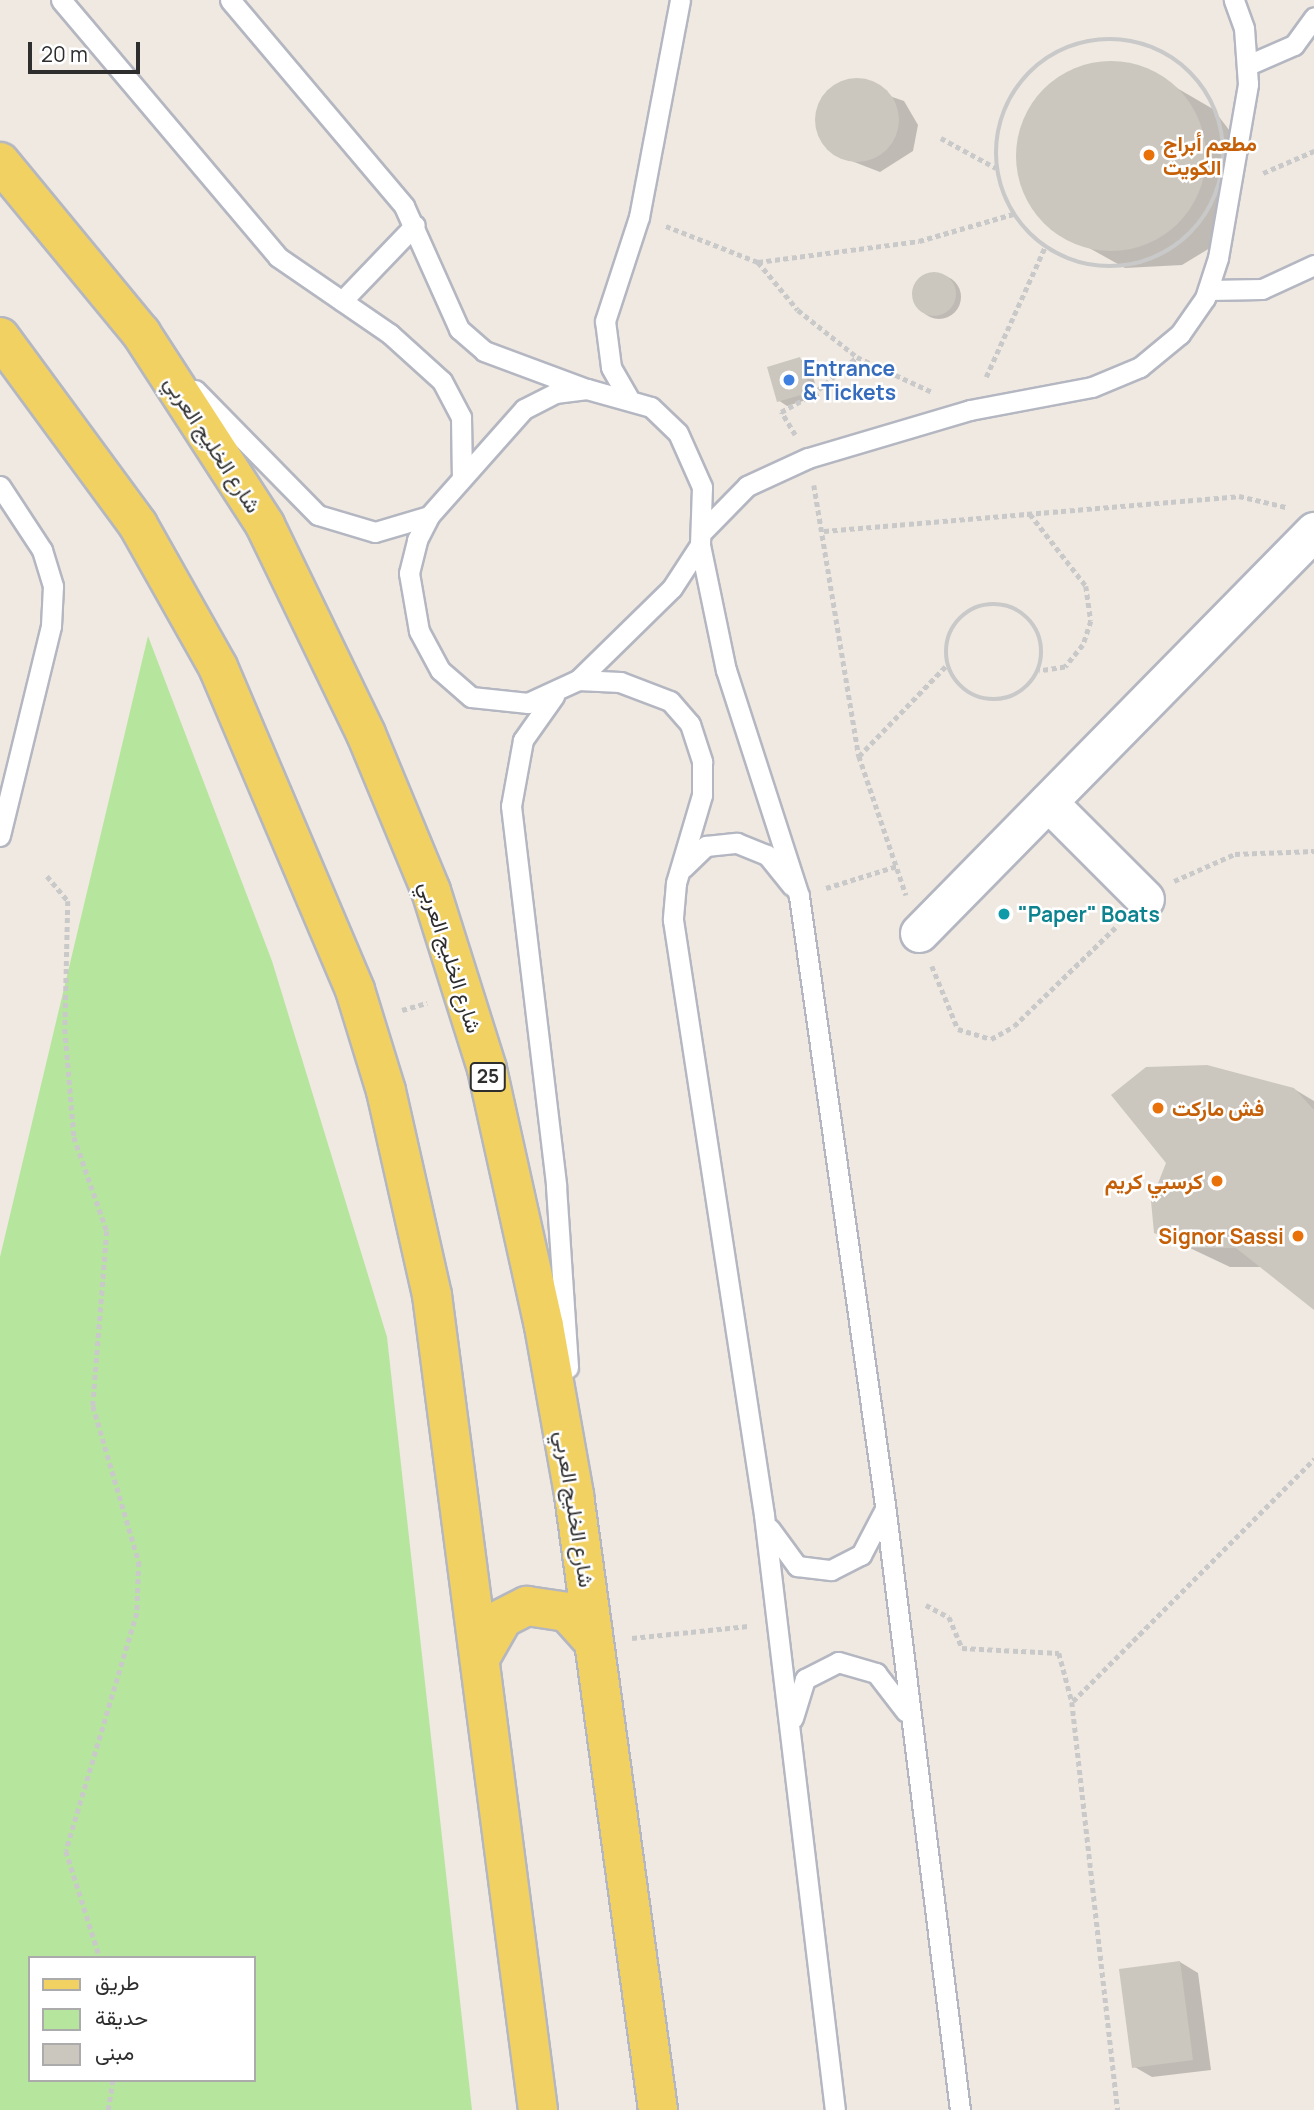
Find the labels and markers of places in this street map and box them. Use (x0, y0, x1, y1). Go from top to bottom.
place label: مطعم أبراج الكويت (1163, 130, 1257, 180)
marker: مطعم أبراج الكويت (1141, 147, 1157, 163)
place label: Entrance & Tickets (803, 355, 896, 405)
marker: Entrance & Tickets (781, 372, 797, 388)
place label: "Paper" Boats (1018, 901, 1160, 927)
marker: "Paper" Boats (996, 906, 1012, 922)
place label: فش ماركت (1172, 1095, 1264, 1121)
marker: فش ماركت (1150, 1100, 1166, 1116)
place label: كرسبي كريم (1105, 1168, 1203, 1194)
marker: كرسبي كريم (1209, 1173, 1225, 1189)
place label: Signor Sassi (1158, 1223, 1284, 1249)
marker: Signor Sassi (1290, 1228, 1306, 1244)

